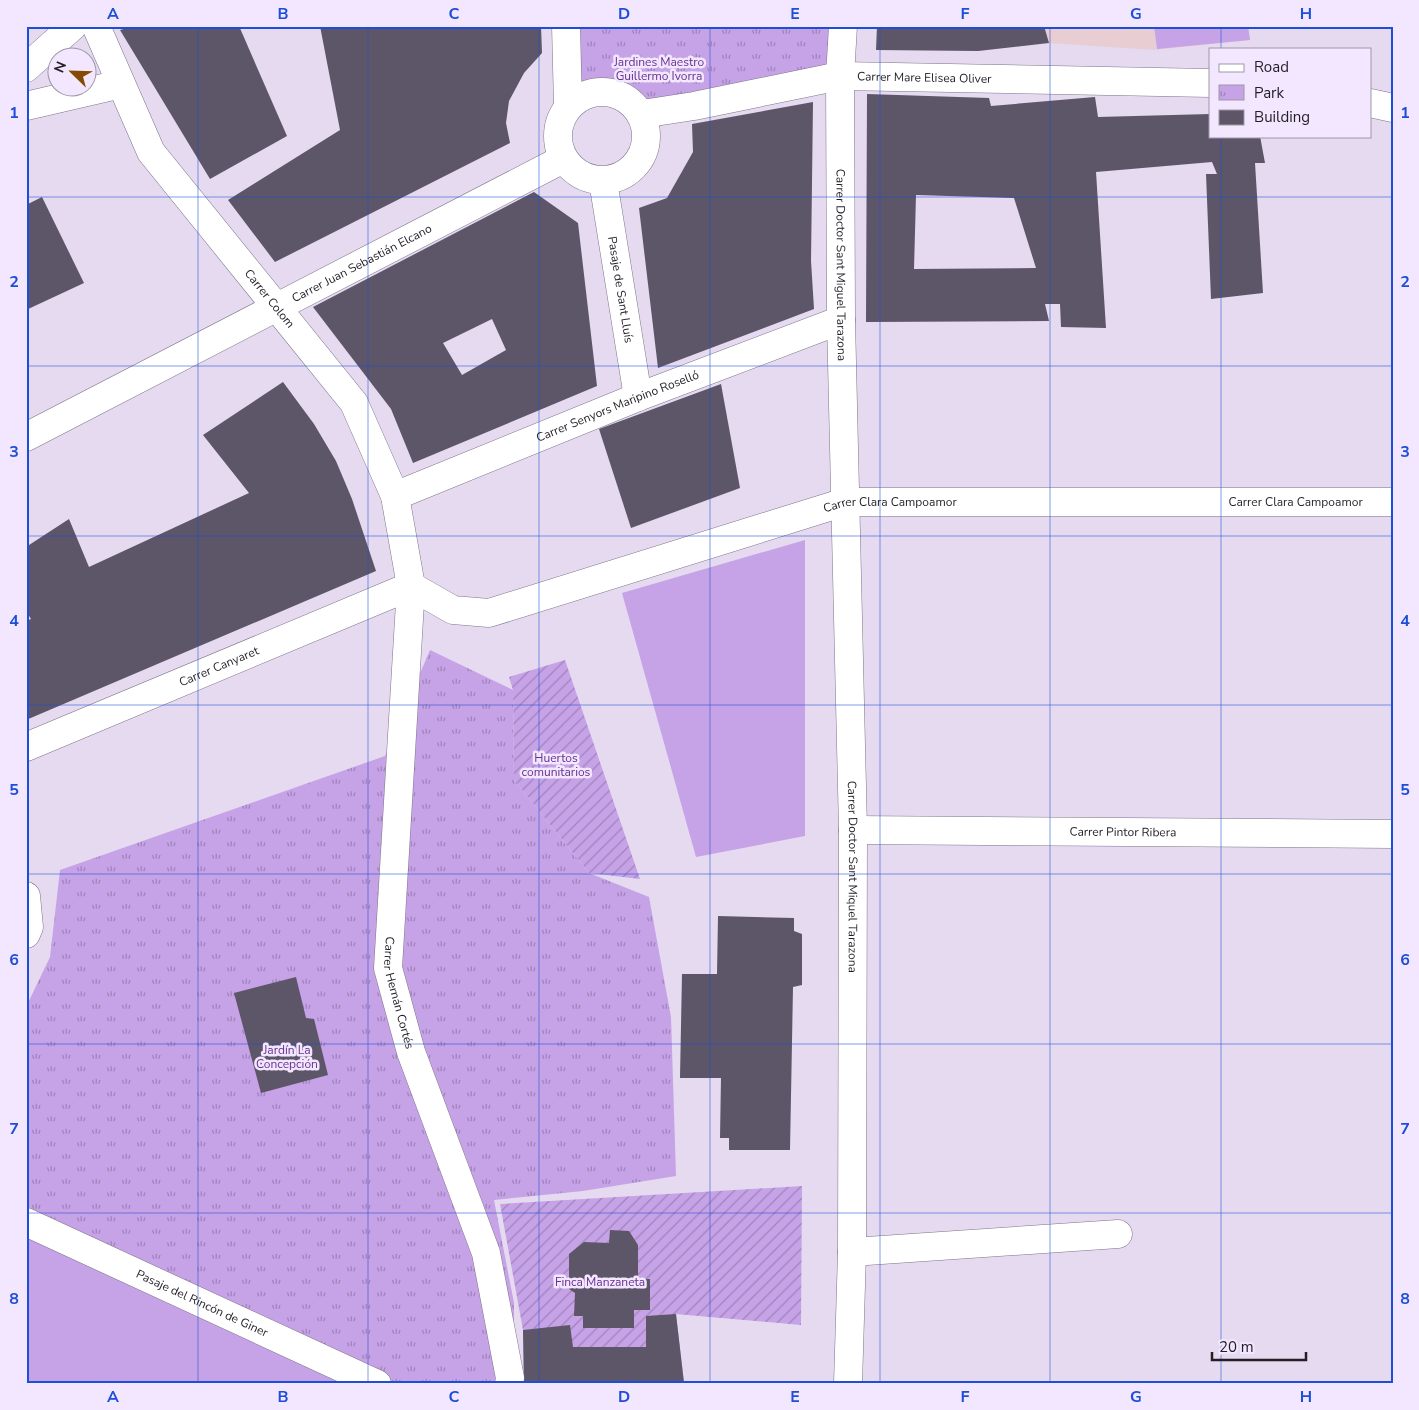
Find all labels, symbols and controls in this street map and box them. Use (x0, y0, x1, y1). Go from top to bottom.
text: A (107, 3, 119, 25)
text: B (277, 3, 289, 25)
text: C (449, 3, 460, 25)
text: D (618, 3, 630, 25)
text: E (790, 3, 800, 25)
text: F (961, 3, 970, 25)
text: G (1130, 3, 1142, 25)
text: H (1300, 3, 1312, 25)
north arrow (48, 48, 98, 98)
legend (1209, 48, 1372, 138)
park label: Jardines Maestro Guillermo Ivorra (613, 54, 704, 84)
text: Road (1254, 57, 1289, 77)
text: N (50, 59, 71, 76)
street label: Carrer Mare Elisea Oliver (857, 68, 992, 87)
text: Park (1254, 83, 1284, 103)
text: 1 (9, 102, 19, 124)
text: 1 (1400, 102, 1410, 124)
text: Building (1254, 107, 1310, 127)
street label: Carrer Doctor Sant Miguel Tarazona (832, 169, 850, 361)
street label: Carrer Juan Sebastián Elcano (289, 220, 435, 306)
street label: Pasaje de Sant Lluís (604, 235, 637, 344)
street label: Carrer Colom (241, 266, 298, 331)
text: 2 (9, 271, 19, 293)
text: 2 (1400, 271, 1410, 293)
street label: Carrer Senyors Maripino Roselló (534, 367, 701, 446)
text: 3 (9, 441, 19, 463)
text: 3 (1400, 441, 1410, 463)
street label: Carrer Clara Campoamor (821, 494, 957, 516)
street label: Carrer Clara Campoamor (1229, 494, 1363, 510)
text: 4 (9, 610, 19, 632)
text: 4 (1400, 610, 1410, 632)
street label: Carrer Canyaret (177, 642, 262, 690)
park label: Huertos comunitarios (522, 750, 591, 780)
text: 5 (9, 779, 19, 801)
text: 5 (1400, 779, 1410, 801)
street label: Carrer Doctor Sant Miquel Tarazona (844, 780, 861, 973)
street label: Carrer Pintor Ribera (1069, 824, 1176, 840)
street label: Carrer Hernán Cortés (380, 936, 418, 1051)
text: 6 (9, 949, 19, 971)
text: 6 (1400, 949, 1410, 971)
park label: Jardín La Concepción (256, 1042, 318, 1072)
text: 7 (9, 1118, 19, 1140)
text: 7 (1400, 1118, 1410, 1140)
street label: Pasaje del Rincón de Giner (134, 1266, 271, 1341)
park label: Finca Manzaneta (555, 1274, 645, 1290)
text: 8 (9, 1288, 19, 1310)
text: 8 (1400, 1288, 1410, 1310)
scale bar (1212, 1330, 1305, 1362)
text: 20 m (1219, 1337, 1254, 1357)
text: A (107, 1386, 119, 1408)
text: B (277, 1386, 289, 1408)
text: C (449, 1386, 460, 1408)
text: D (618, 1386, 630, 1408)
text: E (790, 1386, 800, 1408)
text: F (961, 1386, 970, 1408)
text: G (1130, 1386, 1142, 1408)
text: H (1300, 1386, 1312, 1408)

